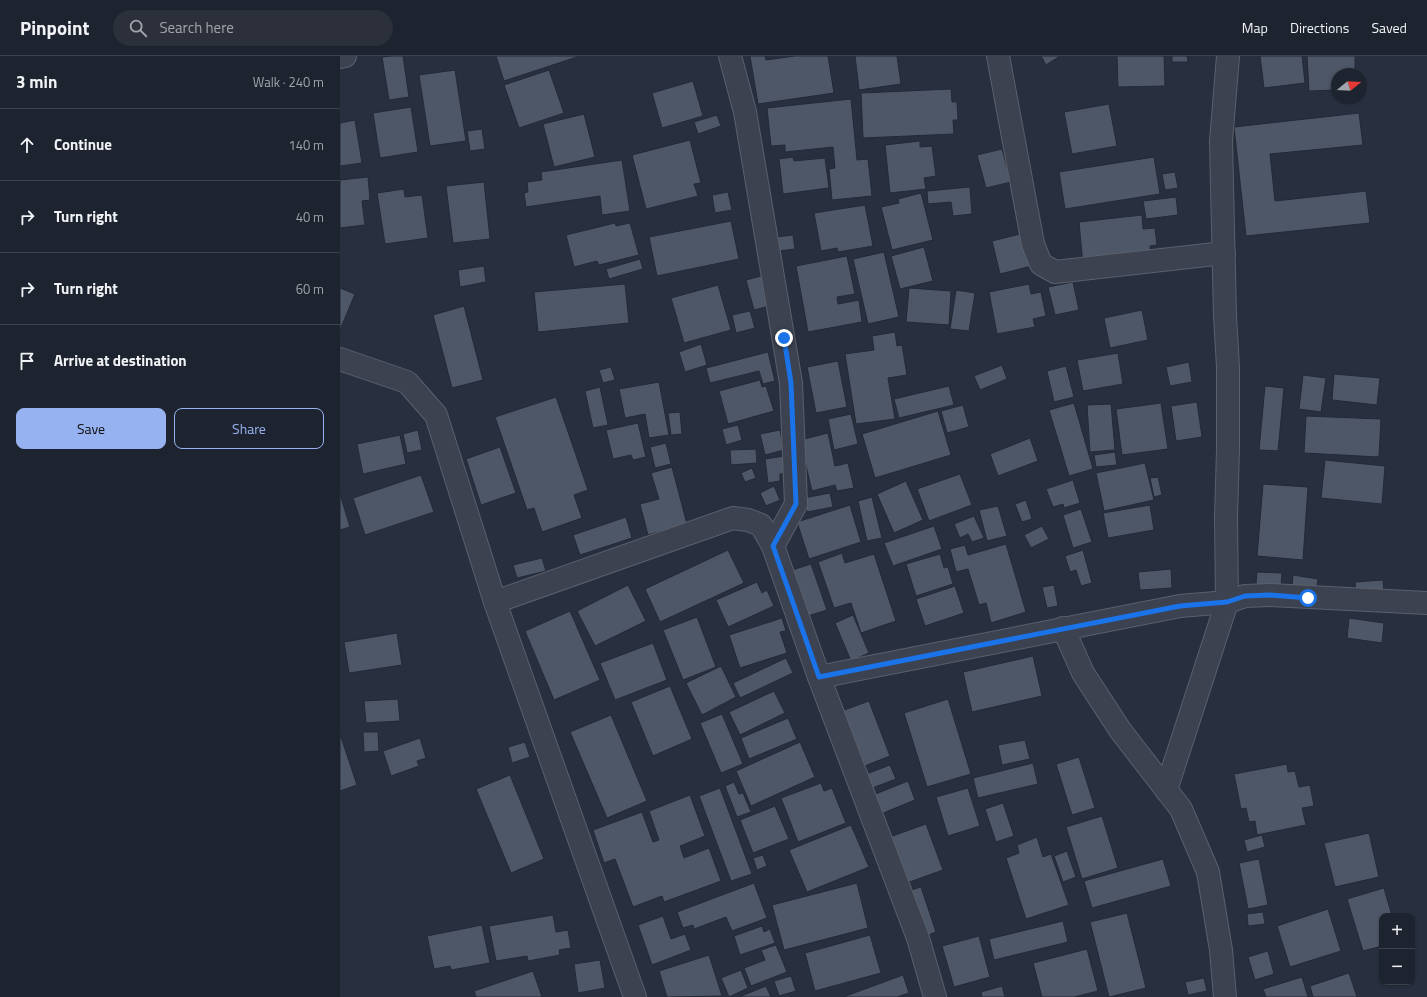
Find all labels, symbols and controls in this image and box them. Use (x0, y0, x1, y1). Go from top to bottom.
search box (113, 10, 393, 46)
text: Pinpoint (20, 13, 89, 42)
text: Search here (159, 16, 234, 39)
icon: search (127, 17, 149, 39)
text: Map (1242, 17, 1268, 38)
text: Directions (1290, 17, 1349, 38)
text: Saved (1371, 17, 1407, 38)
north arrow (1331, 68, 1367, 104)
text: 3 min (16, 69, 57, 95)
text: Walk · 240 m (253, 72, 324, 92)
text: Continue (54, 133, 112, 156)
icon: ahead (16, 134, 38, 156)
text: 140 m (288, 135, 324, 155)
text: Turn right (54, 205, 118, 228)
icon: right (16, 206, 38, 228)
text: 40 m (296, 207, 324, 227)
text: Turn right (54, 277, 118, 300)
icon: right (16, 278, 38, 300)
text: 60 m (296, 279, 324, 299)
route end (775, 329, 793, 347)
text: Arrive at destination (54, 349, 187, 372)
icon: arrive (16, 350, 38, 372)
button: Save (16, 408, 166, 449)
button: Share (174, 408, 324, 449)
route start (1299, 589, 1317, 607)
map controls (1379, 913, 1415, 985)
button: + (1379, 913, 1415, 949)
button: − (1379, 949, 1415, 985)

